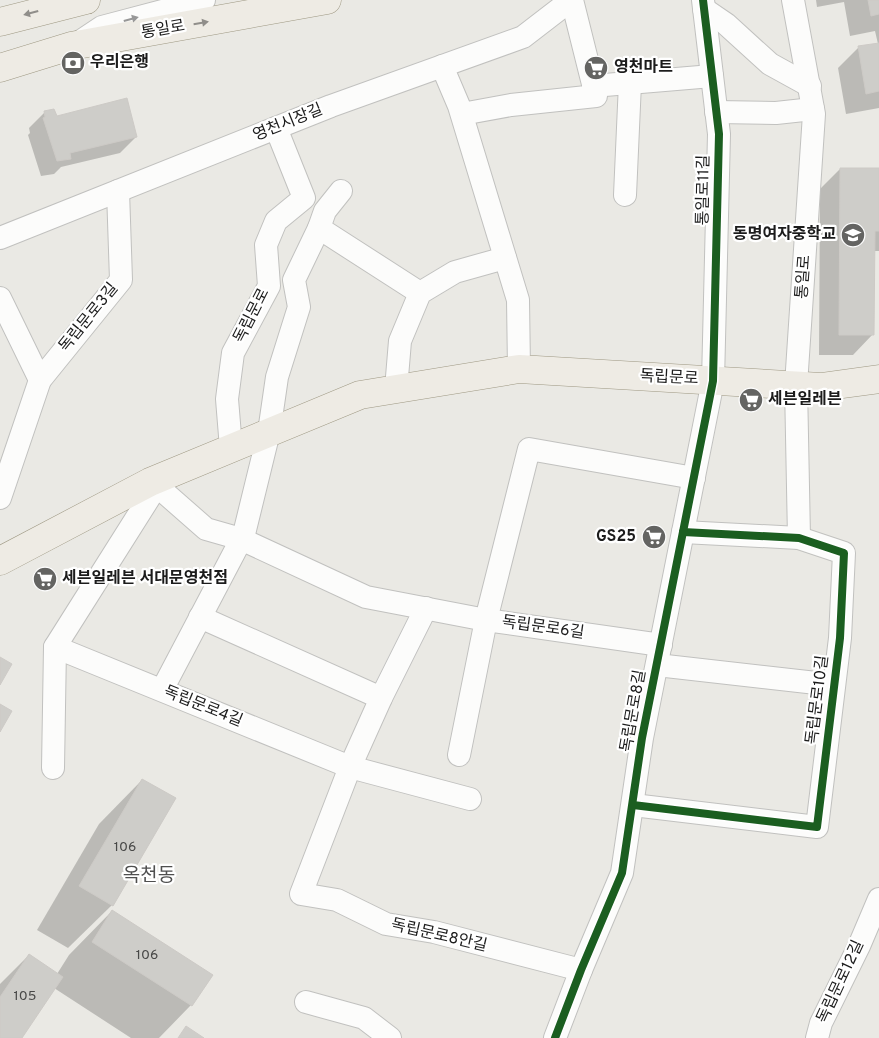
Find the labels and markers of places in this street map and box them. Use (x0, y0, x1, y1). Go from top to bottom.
bank icon: 우리은행 (60, 50, 86, 76)
place label: 우리은행 (90, 53, 149, 73)
supermarket icon: 영천마트 (583, 55, 609, 81)
place label: 영천마트 (614, 57, 673, 78)
school or university icon: 동명여자중학교 (840, 222, 866, 248)
place label: 동명여자중학교 (733, 224, 836, 245)
supermarket icon: 세븐일레븐 (738, 387, 764, 413)
place label: 세븐일레븐 (768, 390, 842, 410)
supermarket icon: GS25 (641, 524, 667, 550)
place label: GS25 (596, 527, 636, 547)
supermarket icon: 세븐일레븐 서대문영천점 (32, 566, 58, 592)
place label: 세븐일레븐 서대문영천점 (62, 568, 228, 589)

